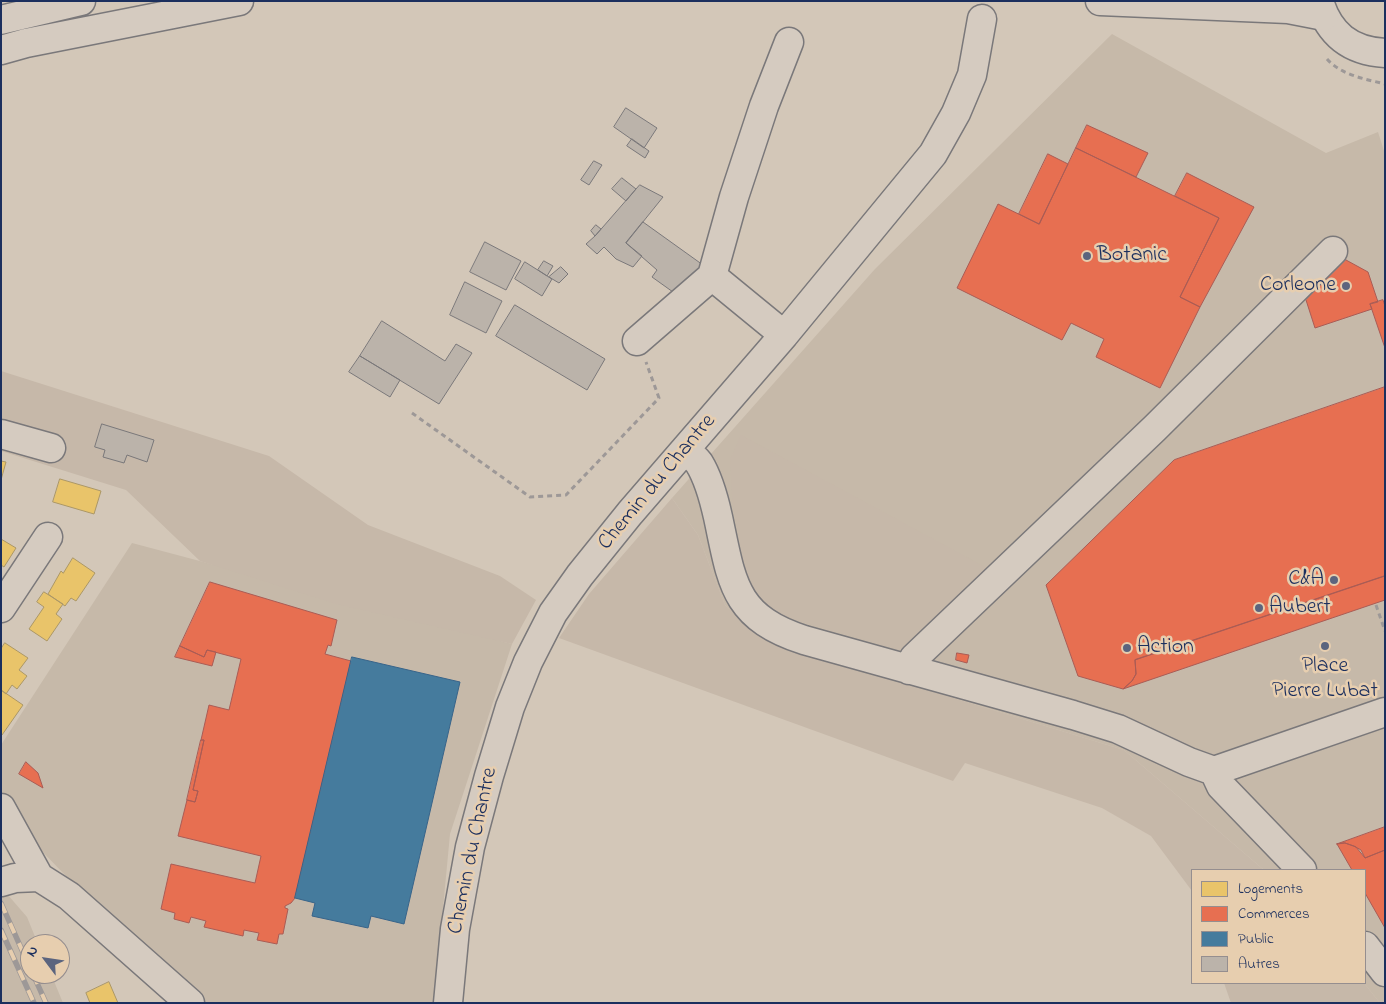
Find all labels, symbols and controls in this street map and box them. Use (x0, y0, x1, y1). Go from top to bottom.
place label: Botanic (1097, 243, 1167, 269)
marker: Botanic (1081, 250, 1093, 262)
place label: Corleone (1260, 273, 1336, 299)
marker: Corleone (1340, 280, 1352, 292)
street label: Chemin du Chantre (593, 410, 723, 556)
place label: C&A (1288, 567, 1324, 593)
marker: C&A (1328, 574, 1340, 586)
place label: Aubert (1269, 595, 1331, 621)
marker: Aubert (1253, 602, 1265, 614)
place label: Action (1137, 635, 1194, 661)
marker: Place Pierre Lubat (1319, 640, 1331, 652)
marker: Action (1121, 642, 1133, 654)
place label: Place Pierre Lubat (1272, 654, 1378, 706)
street label: Chemin du Chantre (443, 765, 505, 937)
legend (1191, 869, 1366, 984)
text: Logements (1238, 878, 1303, 900)
text: Commerces (1238, 903, 1310, 925)
text: Public (1238, 928, 1274, 950)
north arrow (20, 934, 70, 984)
text: N (21, 942, 44, 961)
text: Autres (1238, 953, 1280, 975)

